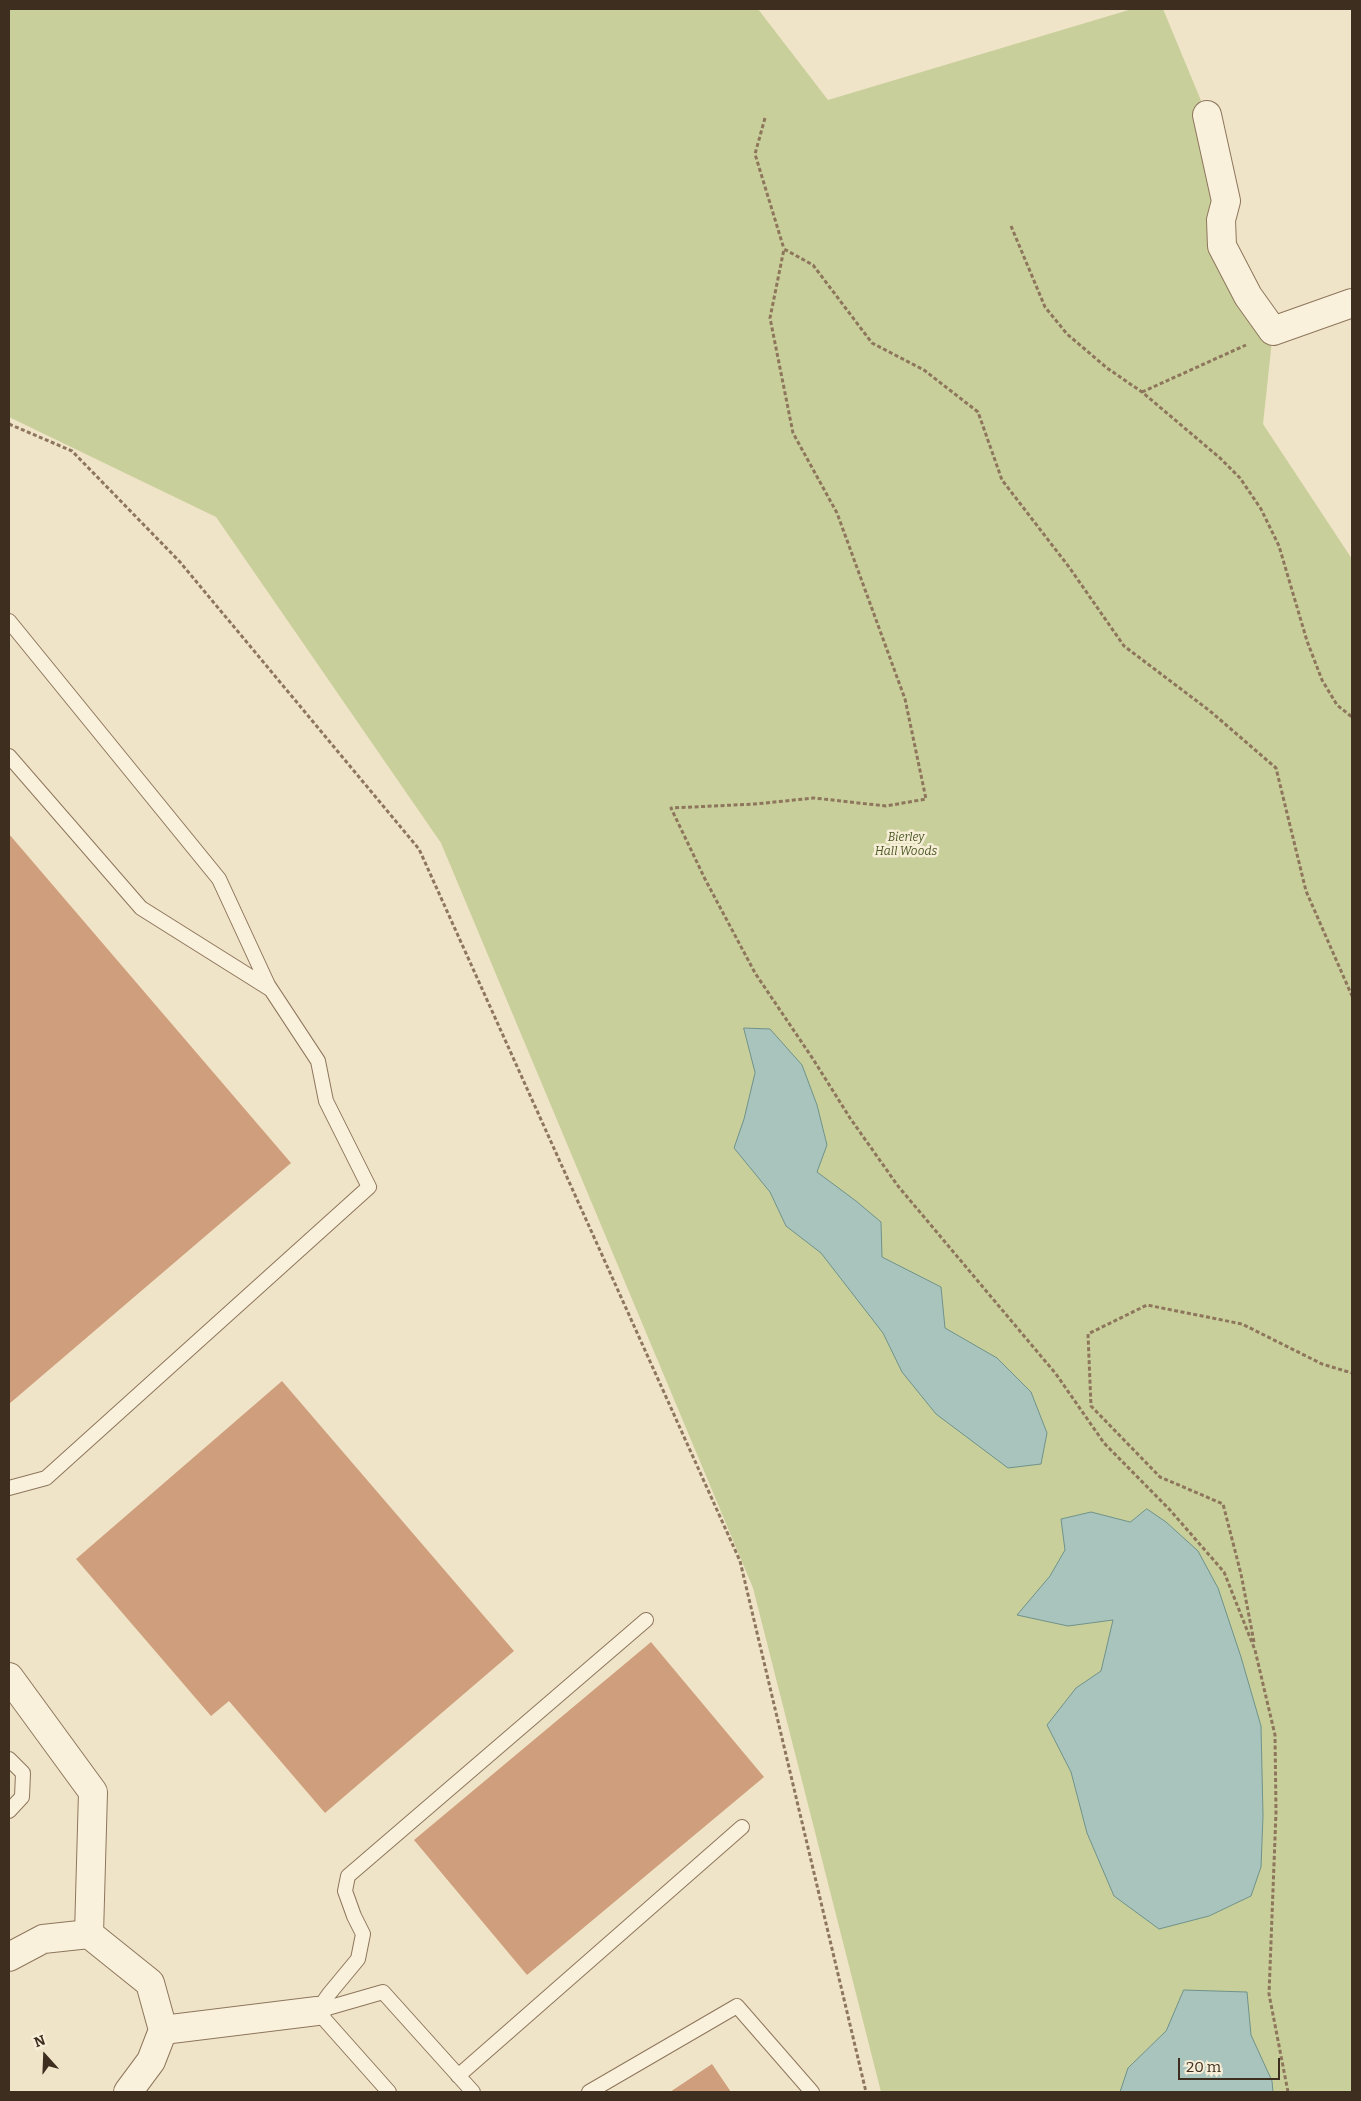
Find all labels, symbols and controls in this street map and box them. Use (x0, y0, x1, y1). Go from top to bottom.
park label: Bierley Hall Woods (875, 831, 937, 859)
north arrow (20, 2031, 70, 2081)
text: N (32, 2032, 48, 2051)
scale bar (1181, 2048, 1284, 2080)
text: 20 m (1186, 2058, 1221, 2076)

